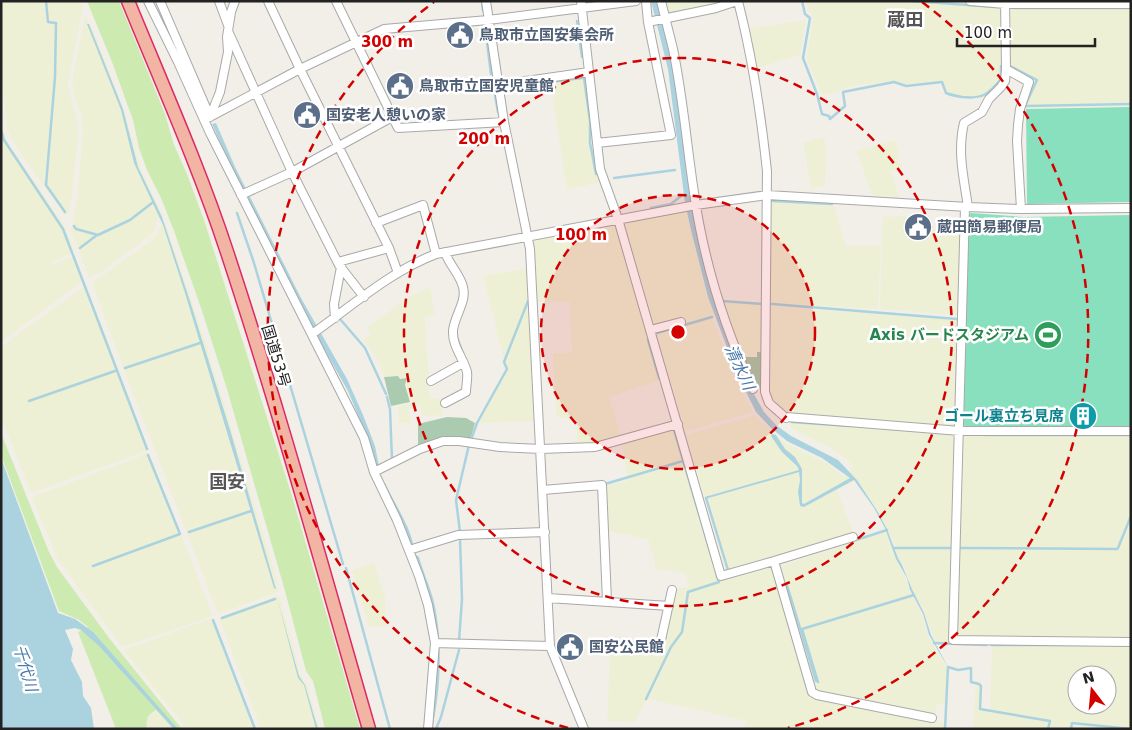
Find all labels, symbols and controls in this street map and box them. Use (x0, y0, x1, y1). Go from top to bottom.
district label: 蔵田 (887, 9, 923, 30)
scale bar (957, 15, 1094, 47)
public building icon: 鳥取市立国安集会所 (445, 20, 475, 50)
text: 100 m (964, 24, 1012, 42)
place label: 鳥取市立国安集会所 (479, 26, 614, 44)
text: 300 m (361, 33, 413, 51)
public building icon: 鳥取市立国安児童館 (385, 71, 415, 101)
place label: 鳥取市立国安児童館 (419, 77, 554, 95)
public building icon: 国安老人憩いの家 (292, 100, 322, 130)
place label: 国安老人憩いの家 (326, 106, 446, 124)
text: 200 m (458, 130, 510, 148)
public building icon: 蔵田簡易郵便局 (903, 212, 933, 242)
place label: 蔵田簡易郵便局 (937, 218, 1042, 236)
text: 100 m (555, 226, 607, 244)
sports icon: Axis バードスタジアム (1033, 320, 1063, 350)
street label: 国道53号 (258, 323, 294, 389)
centre of rings (669, 323, 687, 341)
place label: Axis バードスタジアム (869, 326, 1029, 344)
water label: 清水川 (721, 341, 759, 395)
building icon: ゴール裏立ち見席 (1068, 401, 1098, 431)
place label: ゴール裏立ち見席 (944, 407, 1064, 425)
district label: 国安 (209, 471, 245, 492)
public building icon: 国安公民館 (555, 632, 585, 662)
place label: 国安公民館 (589, 638, 664, 656)
water label: 千代川 (10, 642, 42, 696)
north arrow (1067, 665, 1117, 715)
text: N (1081, 668, 1096, 687)

